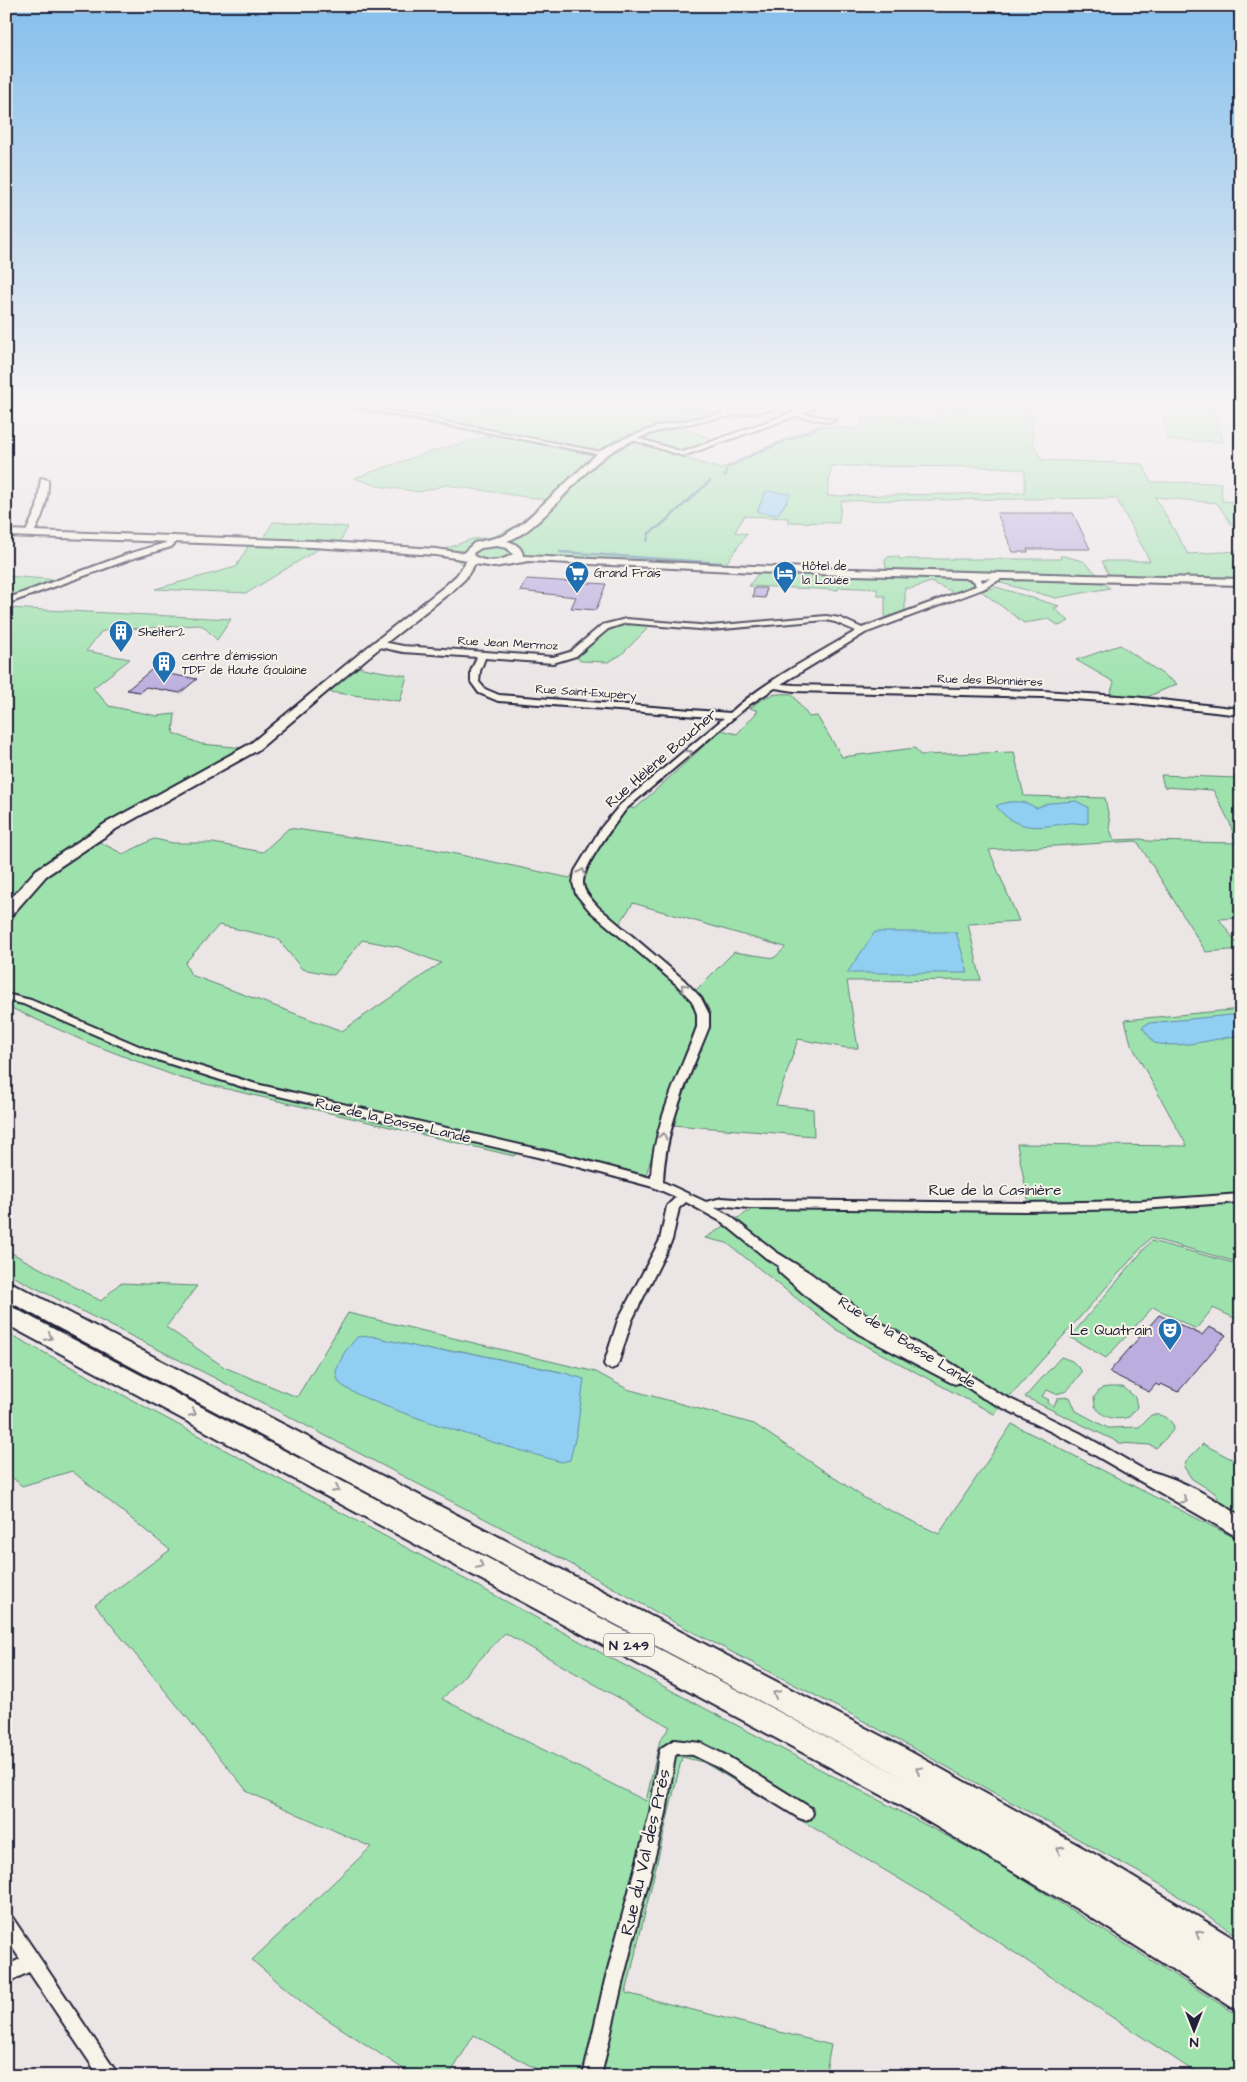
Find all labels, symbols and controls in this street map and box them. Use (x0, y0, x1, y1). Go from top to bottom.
place label: Hôtel de la Louée (802, 558, 849, 589)
supermarket icon: Grand Frais (564, 560, 590, 594)
hotel icon: Hôtel de la Louée (772, 560, 798, 594)
place label: Grand Frais (594, 565, 661, 582)
building icon: Shelter2 (108, 619, 134, 653)
place label: Shelter2 (138, 624, 185, 641)
street label: Rue Jean Mermoz (457, 632, 559, 655)
place label: centre d'émission TDF de Haute Goulaine (182, 648, 307, 679)
building icon: centre d'émission TDF de Haute Goulaine (151, 650, 177, 684)
street label: Rue des Blonnières (937, 670, 1043, 691)
street label: Rue Saint-Exupéry (535, 680, 638, 706)
street label: Rue Hélène Boucher (601, 704, 722, 813)
one-way arrow (683, 750, 692, 759)
one-way arrow (576, 868, 586, 877)
one-way arrow (681, 984, 690, 993)
street label: Rue de la Basse Lande (313, 1092, 473, 1149)
one-way arrow (658, 1133, 668, 1141)
street label: Rue de la Casinière (929, 1180, 1061, 1201)
street label: Rue de la Basse Lande (834, 1291, 980, 1393)
theatre icon: Le Quatrain (1157, 1317, 1183, 1351)
place label: Le Quatrain (1070, 1320, 1152, 1341)
one-way arrow (44, 1331, 53, 1341)
one-way arrow (188, 1407, 197, 1417)
one-way arrow (331, 1483, 340, 1493)
one-way arrow (1178, 1494, 1187, 1504)
one-way arrow (475, 1559, 484, 1569)
road number: N 249 (604, 1634, 654, 1656)
one-way arrow (772, 1690, 781, 1700)
street label: Rue du Val des Prés (614, 1766, 677, 1938)
one-way arrow (915, 1767, 924, 1777)
one-way arrow (1057, 1847, 1066, 1857)
one-way arrow (1196, 1931, 1205, 1941)
north arrow (1170, 2004, 1220, 2054)
text: N (1189, 2032, 1198, 2052)

